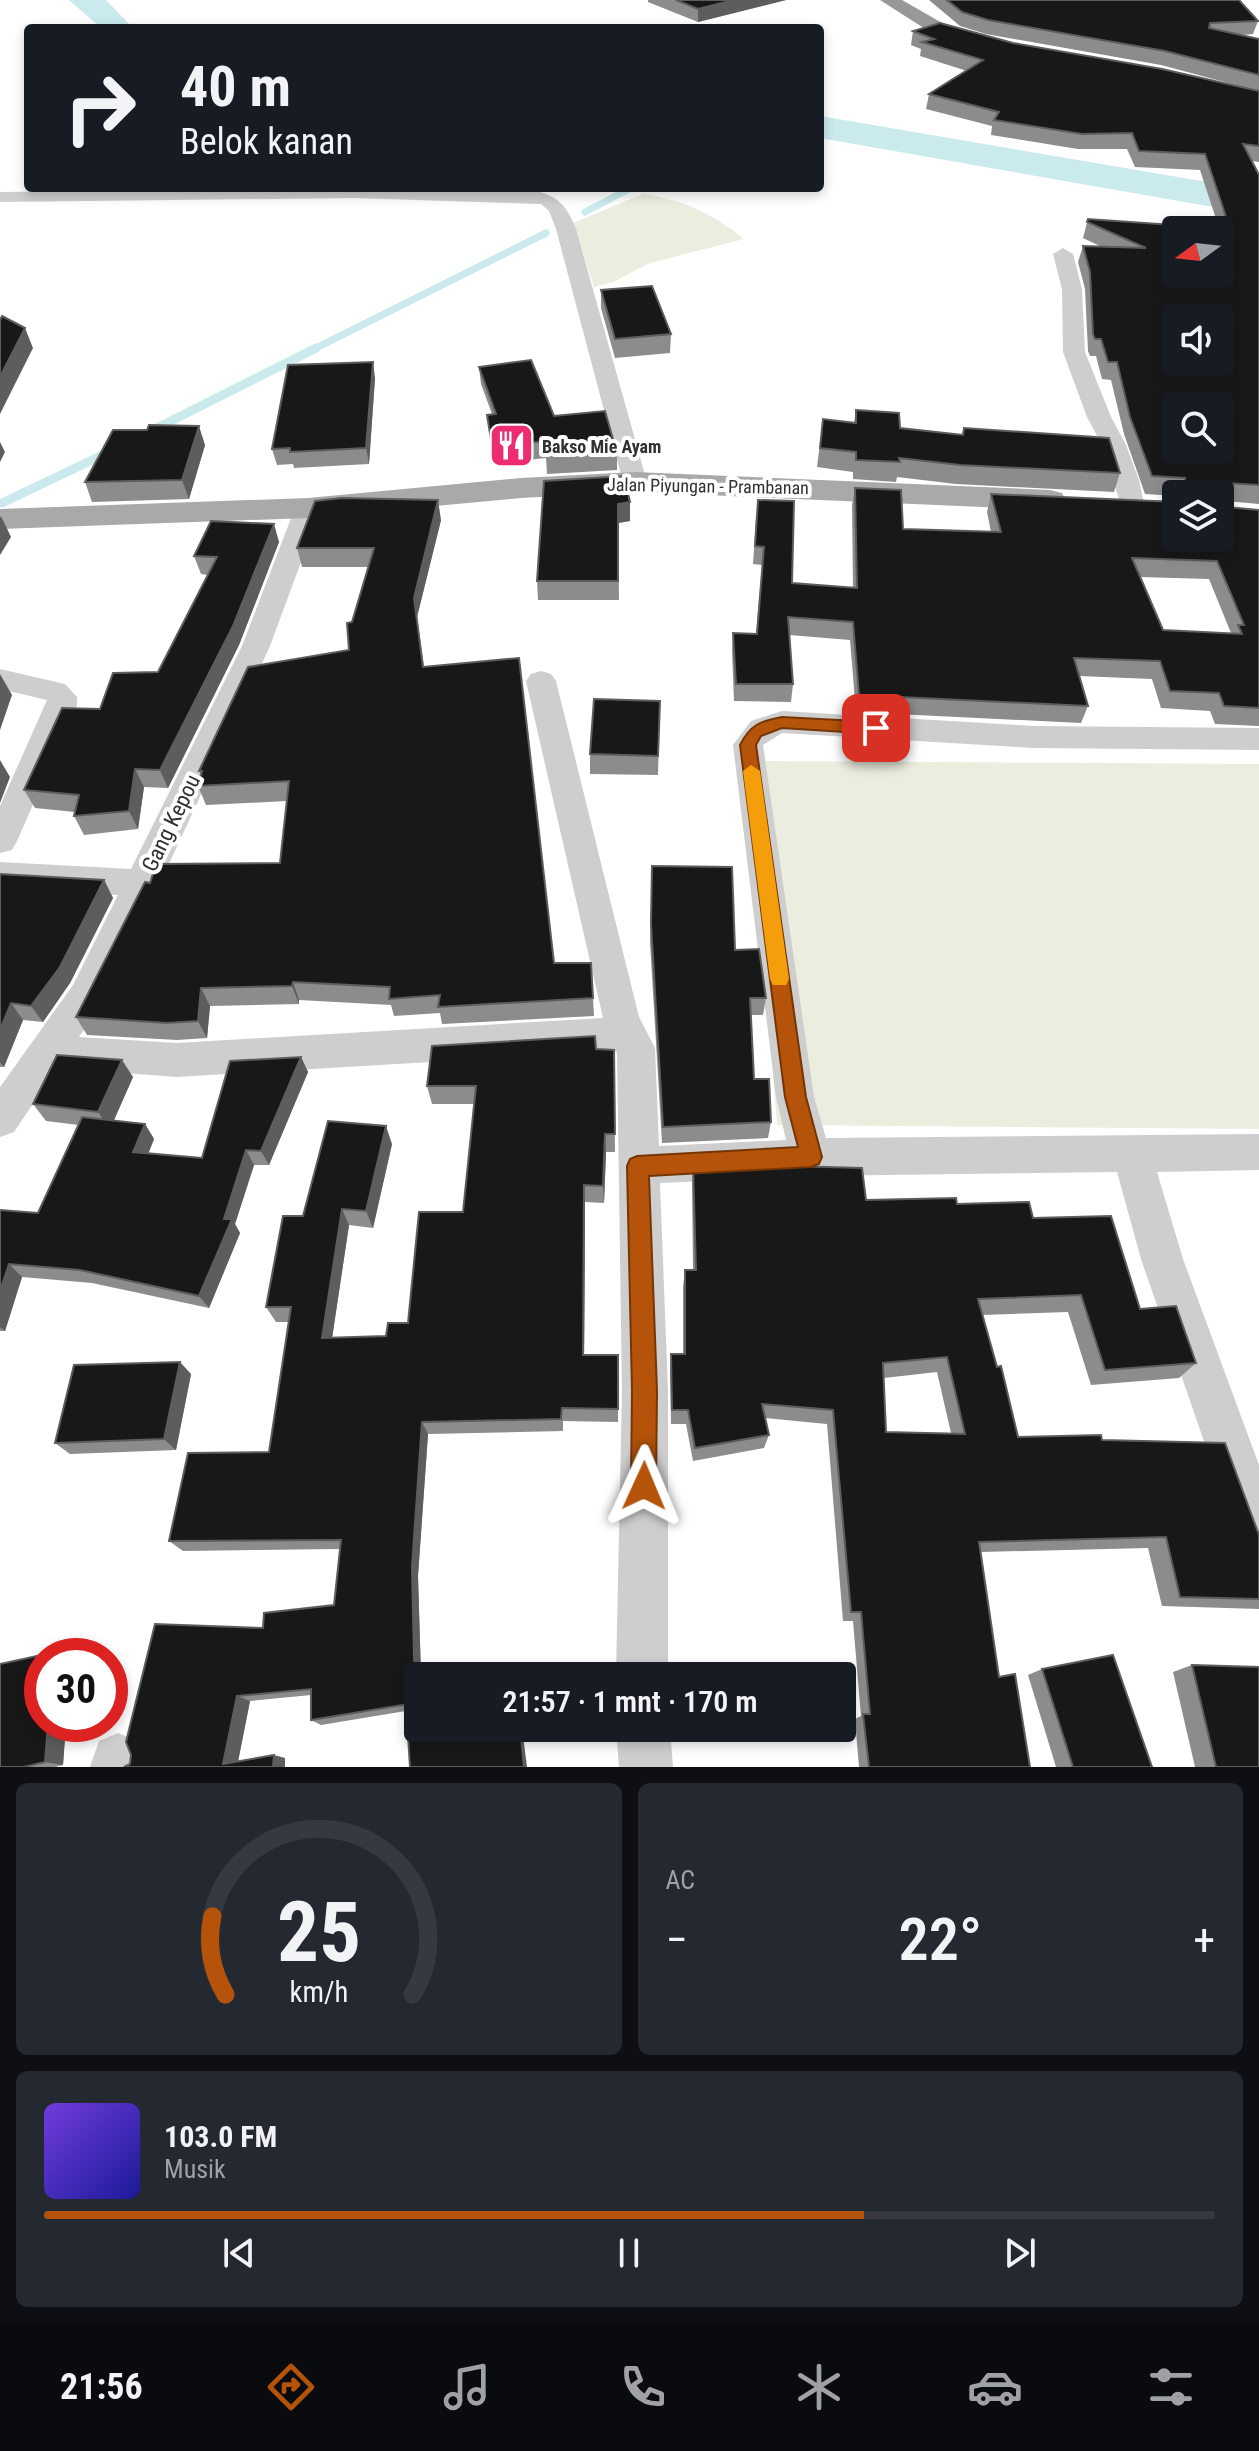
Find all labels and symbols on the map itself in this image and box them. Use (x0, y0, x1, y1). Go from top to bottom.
north arrow (1162, 216, 1234, 288)
restaurant icon: Bakso Mie Ayam (487, 422, 535, 470)
place label: Bakso Mie Ayam (542, 436, 661, 457)
street label: Jalan Piyungan - Prambanan (607, 474, 809, 498)
pin (842, 694, 910, 762)
street label: Gang Kepou (137, 770, 205, 876)
position arrow (602, 1444, 686, 1528)
speed limit sign: 30 (24, 1638, 128, 1742)

